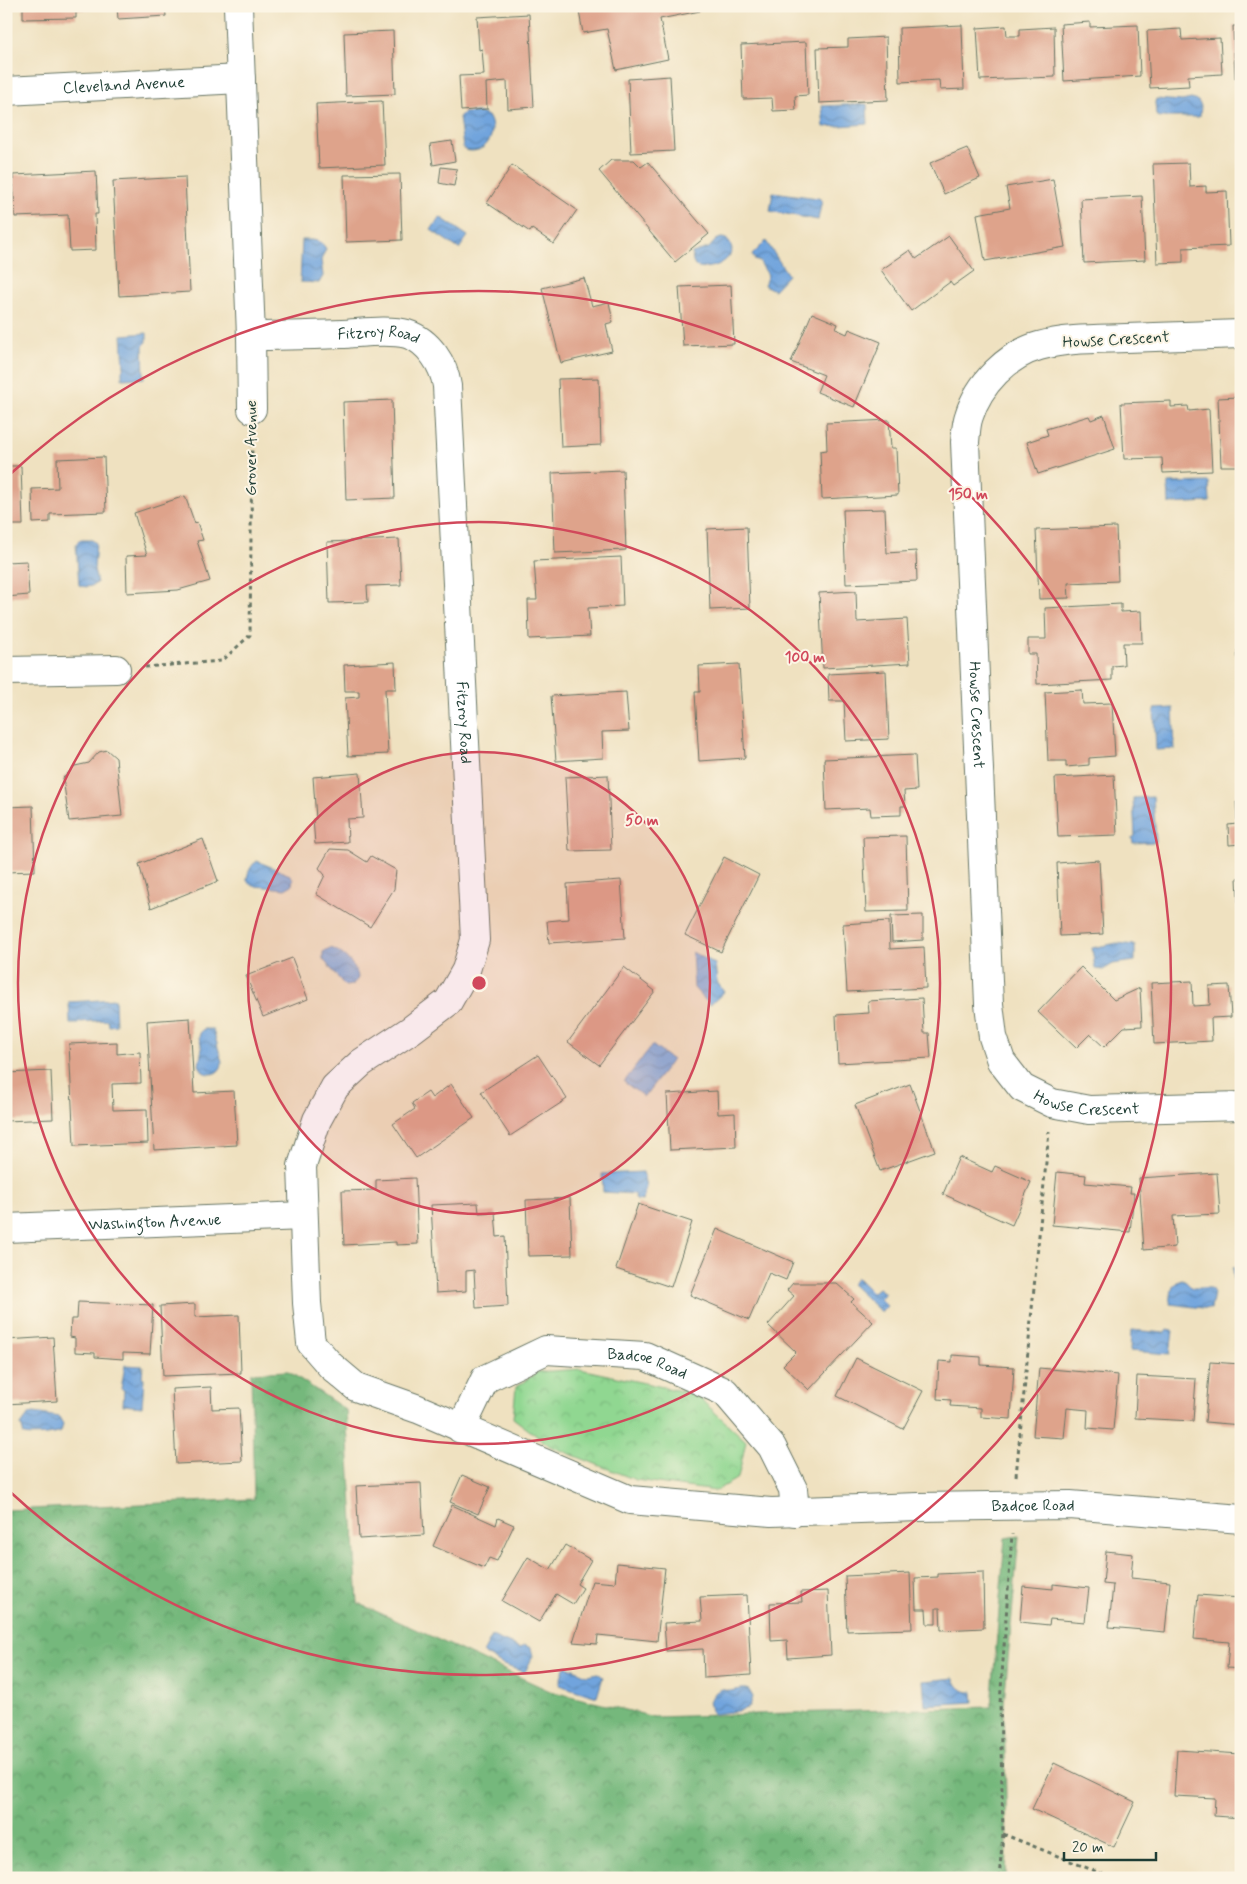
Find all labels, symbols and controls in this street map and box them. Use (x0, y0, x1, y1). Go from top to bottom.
street label: Cleveland Avenue (62, 71, 186, 99)
street label: Fitzroy Road (337, 321, 424, 349)
street label: Howse Crescent (1062, 327, 1171, 353)
street label: Grover Avenue (241, 400, 262, 496)
text: 150 m (948, 485, 988, 505)
text: 100 m (785, 648, 825, 668)
street label: Howse Crescent (964, 661, 989, 769)
street label: Fitzroy Road (451, 681, 477, 764)
text: 50 m (625, 811, 659, 831)
centre of rings (470, 974, 488, 992)
street label: Howse Crescent (1030, 1085, 1140, 1120)
street label: Washington Avenue (88, 1209, 222, 1235)
street label: Badcoe Road (607, 1343, 691, 1384)
street label: Badcoe Road (991, 1494, 1075, 1517)
scale bar (1064, 1829, 1157, 1861)
text: 20 m (1072, 1838, 1104, 1858)

